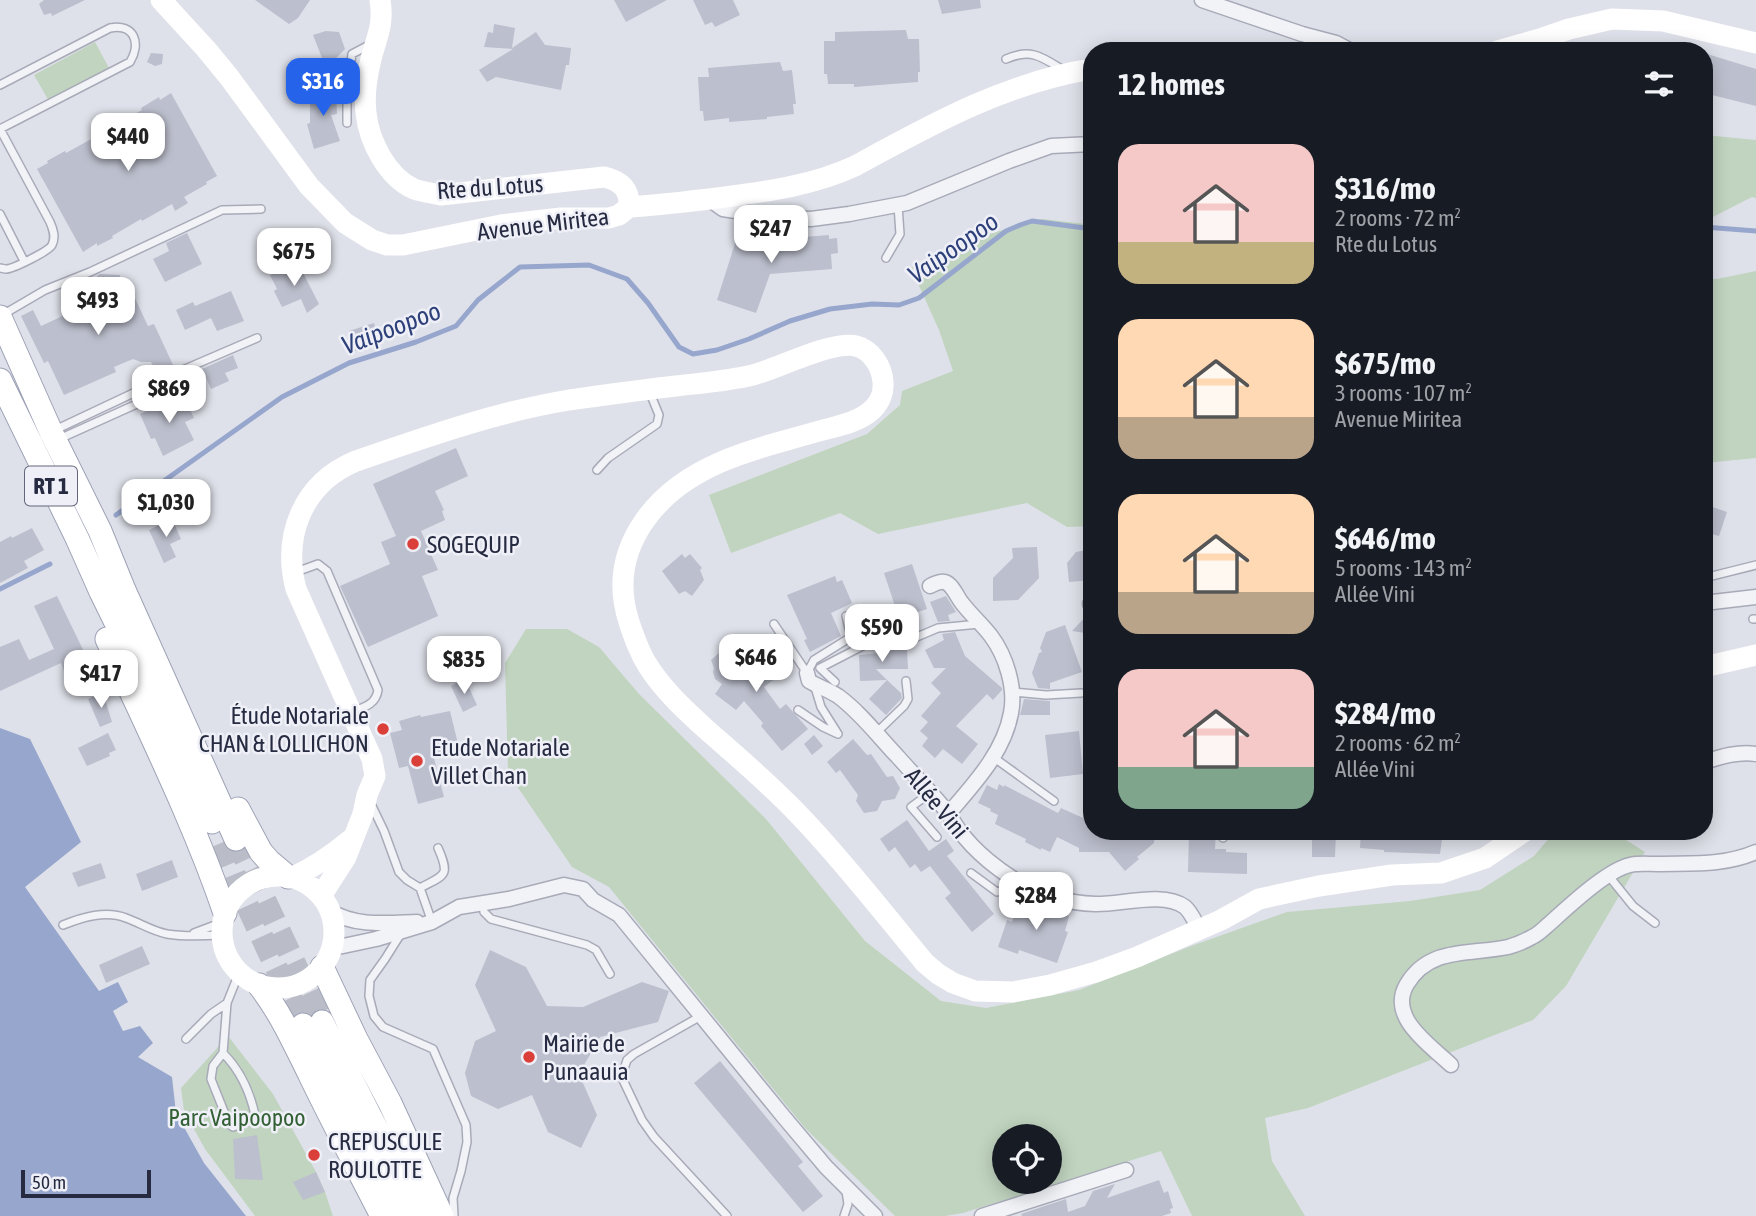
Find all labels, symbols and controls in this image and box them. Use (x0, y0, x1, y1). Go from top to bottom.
pin: $316 (282, 58, 364, 118)
icon: filters (1640, 65, 1678, 103)
text: 12 homes (1118, 67, 1225, 101)
text: $316 (302, 68, 344, 94)
pin: $440 (87, 114, 169, 173)
text: $440 (107, 123, 149, 149)
street label: Rte du Lotus (436, 170, 544, 204)
text: $316/mo (1335, 171, 1436, 205)
icon: home (1174, 172, 1258, 256)
street label: Avenue Miritea (476, 203, 610, 245)
pin: $247 (730, 205, 812, 265)
text: 2 rooms · 72 m² (1335, 205, 1461, 231)
water label: Vaipoopoo (902, 206, 1004, 290)
text: $247 (750, 215, 792, 241)
pin: $675 (253, 229, 335, 288)
text: Rte du Lotus (1335, 231, 1437, 257)
text: $675 (273, 238, 315, 264)
pin: $493 (57, 278, 139, 337)
text: $493 (77, 287, 119, 313)
water label: Vaipoopoo (337, 295, 445, 361)
text: $675/mo (1335, 346, 1436, 380)
icon: home (1174, 347, 1258, 431)
pin: $869 (128, 366, 210, 425)
text: $869 (148, 375, 190, 401)
text: 3 rooms · 107 m² (1335, 380, 1472, 406)
text: Avenue Miritea (1335, 406, 1462, 432)
road number: RT 1 (25, 466, 77, 506)
pin: $1,030 (109, 480, 223, 539)
text: $1,030 (138, 489, 195, 515)
text: $646/mo (1335, 521, 1436, 555)
icon: home (1174, 522, 1258, 606)
place label: SOGEQUIP (427, 531, 520, 558)
marker: SOGEQUIP (405, 536, 421, 552)
text: 5 rooms · 143 m² (1335, 555, 1472, 581)
text: Allée Vini (1335, 581, 1415, 607)
pin: $590 (841, 604, 923, 664)
text: $590 (861, 614, 903, 640)
pin: $646 (715, 634, 797, 694)
pin: $835 (423, 636, 505, 696)
text: $646 (735, 644, 777, 670)
text: $835 (443, 646, 485, 672)
pin: $417 (60, 650, 142, 710)
text: $417 (80, 660, 122, 686)
text: $284/mo (1335, 696, 1436, 730)
icon: home (1174, 697, 1258, 781)
place label: Étude Notariale CHAN & LOLLICHON (199, 702, 369, 757)
marker: Étude Notariale CHAN & LOLLICHON (375, 721, 391, 737)
text: 2 rooms · 62 m² (1335, 730, 1461, 756)
place label: Etude Notariale Villet Chan (431, 734, 570, 789)
marker: Etude Notariale Villet Chan (409, 753, 425, 769)
text: Allée Vini (1335, 756, 1415, 782)
street label: Allée Vini (900, 762, 974, 844)
pin: $284 (995, 872, 1077, 932)
text: $284 (1015, 882, 1057, 908)
place label: Mairie de Punaauia (543, 1030, 629, 1085)
marker: Mairie de Punaauia (521, 1049, 537, 1065)
park label: Parc Vaipoopoo (168, 1104, 306, 1131)
map controls (992, 1124, 1062, 1194)
button: locate (992, 1124, 1062, 1194)
place label: CREPUSCULE ROULOTTE (328, 1128, 442, 1183)
marker: CREPUSCULE ROULOTTE (306, 1147, 322, 1163)
scale bar (21, 1167, 150, 1199)
text: 50 m (32, 1171, 66, 1193)

